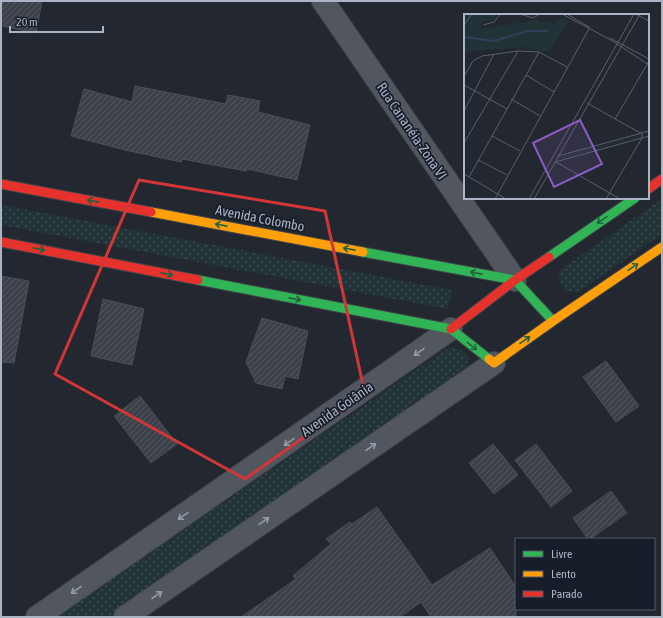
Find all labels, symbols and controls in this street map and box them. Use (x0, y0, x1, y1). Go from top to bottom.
scale bar (10, 8, 103, 34)
inset map (464, 14, 649, 199)
text: 20 m (16, 15, 38, 29)
street label: Rua Cananéia-Zona VI (374, 80, 450, 182)
one-way arrow (87, 197, 100, 205)
street label: Avenida Colombo (214, 202, 306, 234)
one-way arrow (597, 216, 608, 224)
one-way arrow (215, 221, 228, 229)
one-way arrow (343, 245, 356, 253)
one-way arrow (32, 246, 45, 254)
one-way arrow (627, 263, 638, 271)
one-way arrow (470, 269, 483, 277)
one-way arrow (160, 270, 173, 278)
one-way arrow (288, 295, 301, 303)
one-way arrow (520, 336, 531, 344)
one-way arrow (467, 342, 478, 350)
one-way arrow (414, 348, 425, 356)
street label: Avenida Goiânia (298, 378, 376, 440)
one-way arrow (284, 438, 295, 446)
one-way arrow (365, 443, 376, 451)
one-way arrow (177, 512, 188, 520)
one-way arrow (258, 517, 269, 525)
legend (515, 538, 655, 610)
text: Livre (551, 547, 572, 561)
text: Lento (551, 567, 576, 581)
one-way arrow (71, 586, 82, 594)
text: Parado (551, 587, 583, 601)
one-way arrow (151, 591, 162, 599)

